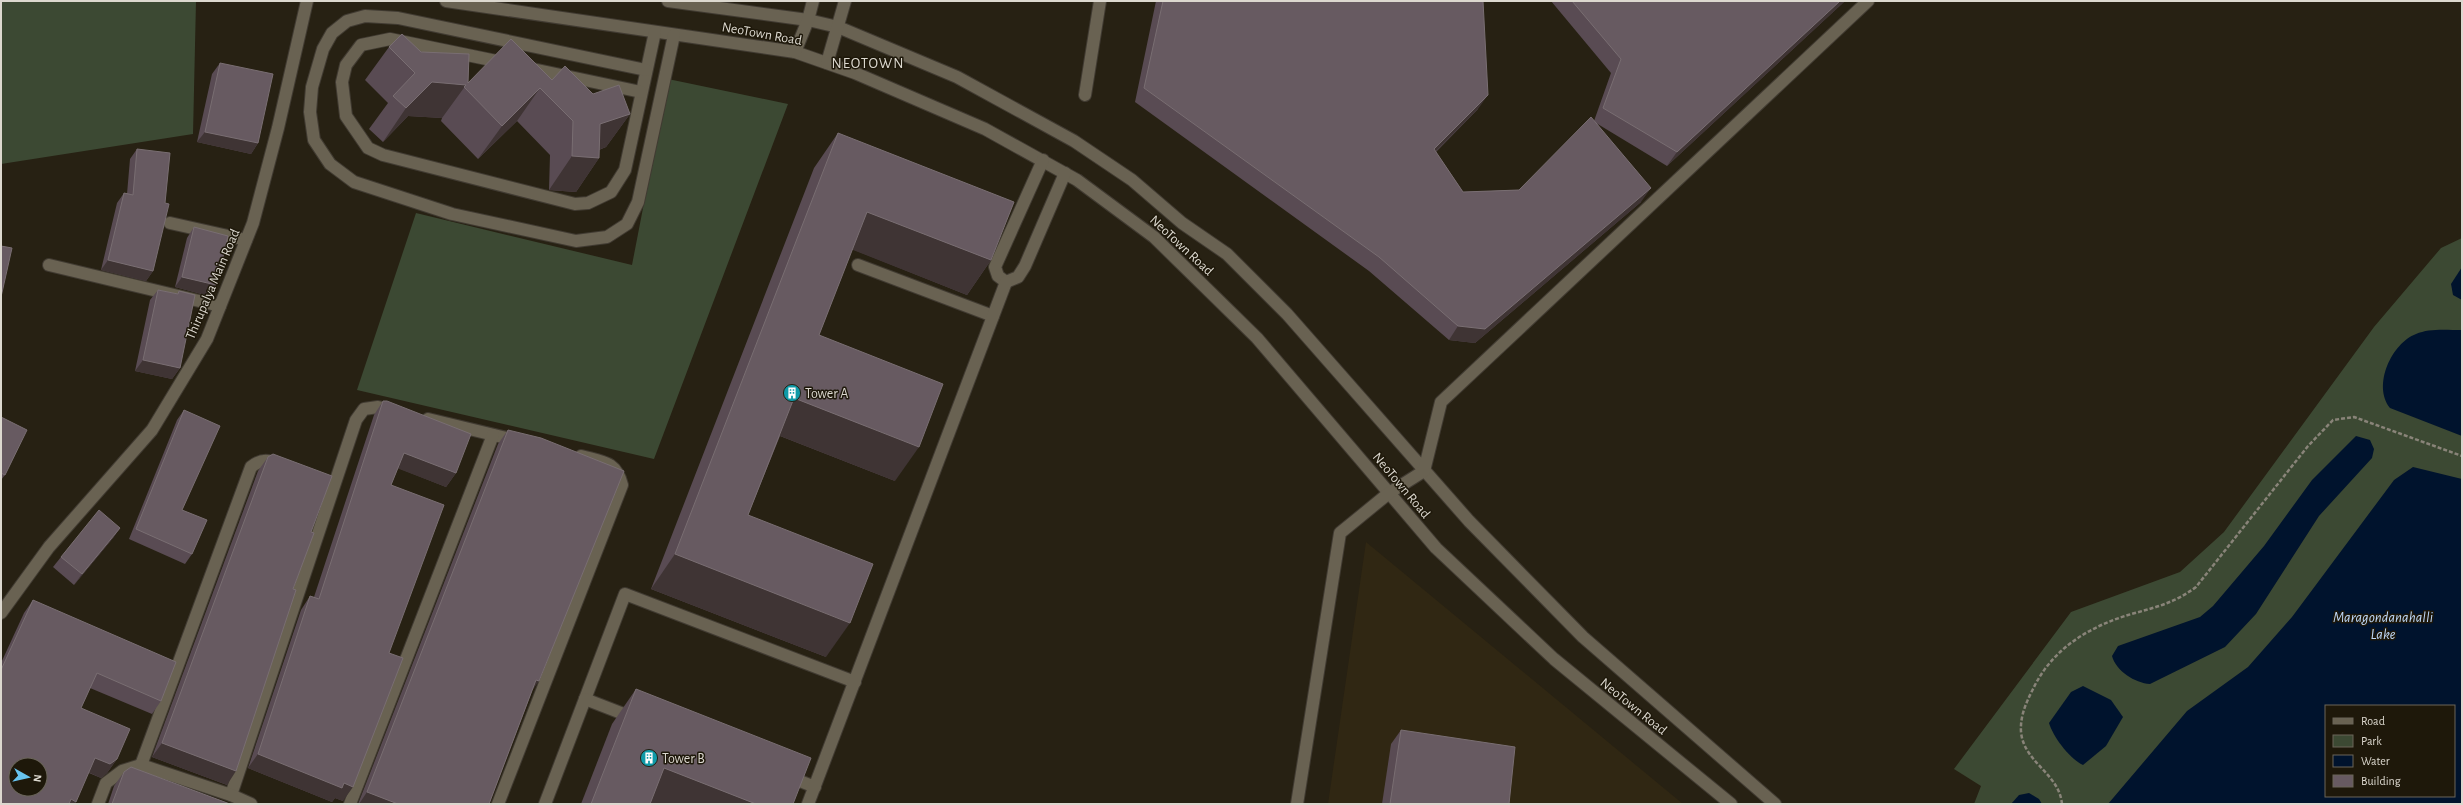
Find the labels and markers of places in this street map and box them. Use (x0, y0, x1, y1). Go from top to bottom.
building icon: Tower A (782, 383, 802, 403)
place label: Tower A (805, 387, 848, 401)
building icon: Tower B (639, 748, 659, 768)
place label: Tower B (662, 752, 705, 766)

